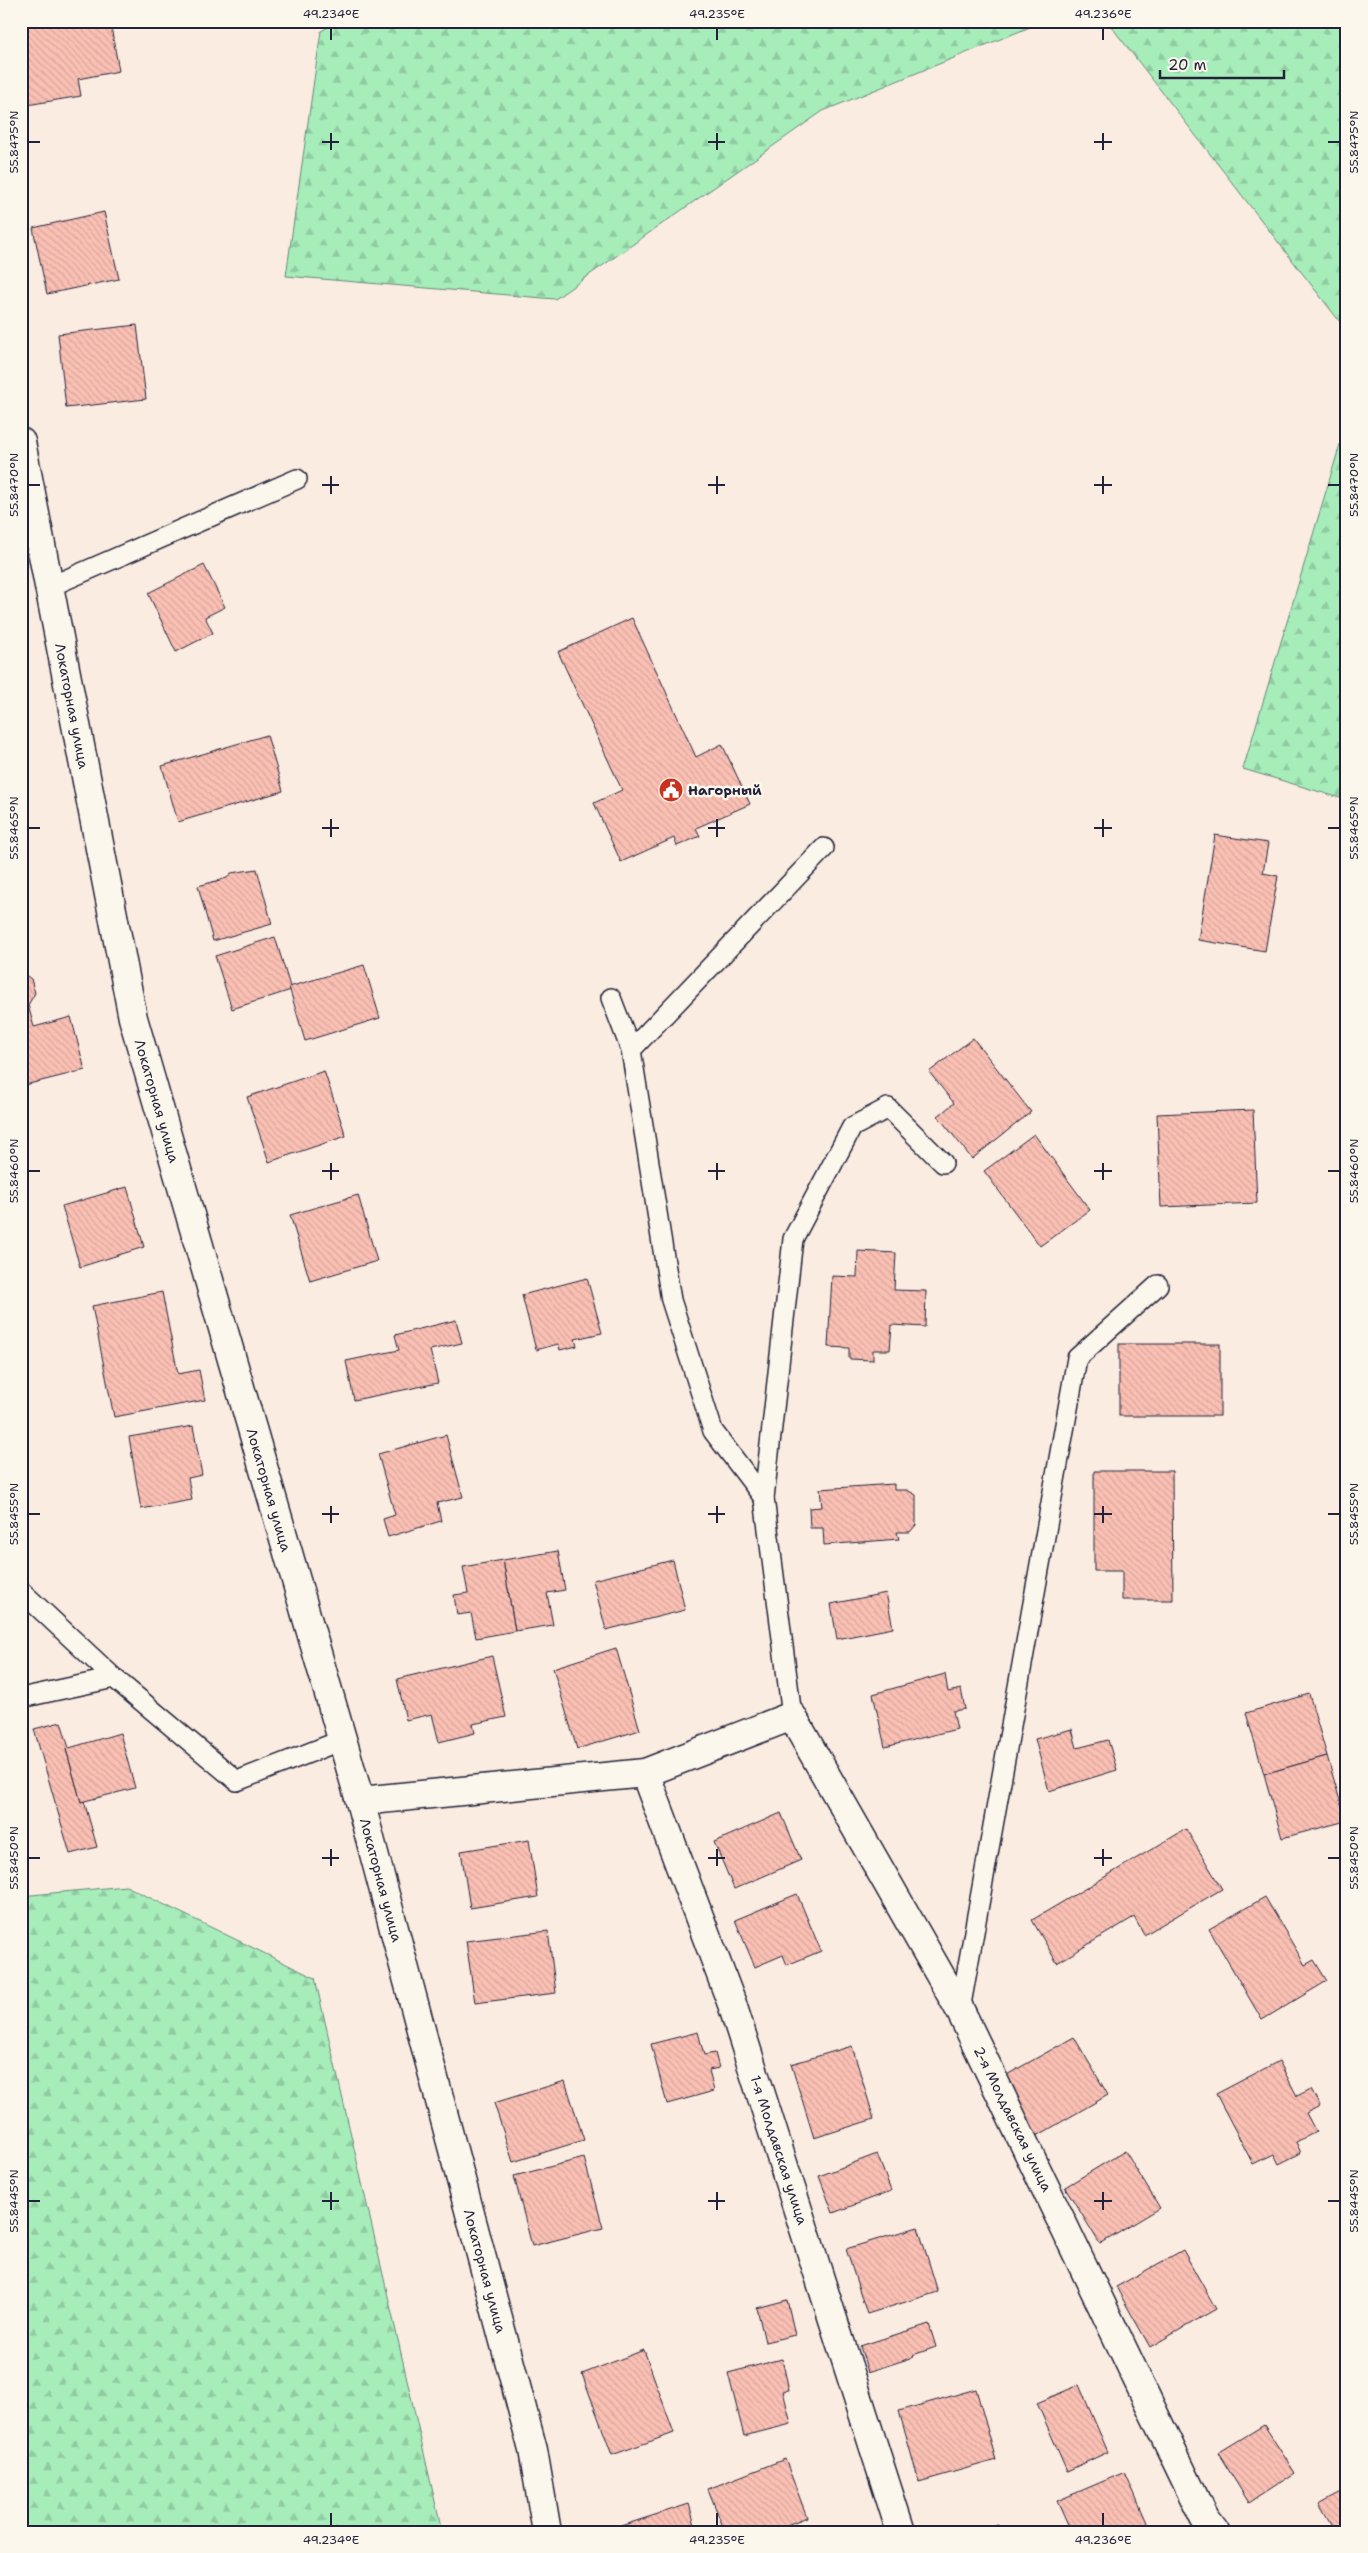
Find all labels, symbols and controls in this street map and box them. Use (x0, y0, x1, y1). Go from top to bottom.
text: 49.234°E (303, 6, 359, 22)
text: 49.235°E (689, 6, 745, 22)
text: 49.236°E (1075, 6, 1131, 22)
scale bar (1160, 48, 1284, 80)
text: 20 m (1168, 55, 1207, 75)
text: 55.8475°N (6, 111, 22, 173)
text: 55.8475°N (1346, 111, 1362, 173)
text: 55.8470°N (6, 453, 22, 517)
text: 55.8470°N (1346, 453, 1362, 517)
street label: Локаторная улица (51, 642, 93, 771)
public building icon: Нагорный (658, 777, 684, 803)
place label: Нагорный (688, 781, 762, 799)
text: 55.8465°N (6, 796, 22, 860)
text: 55.8465°N (1346, 796, 1362, 860)
street label: Локаторная улица (131, 1037, 183, 1165)
text: 55.8460°N (6, 1139, 22, 1203)
text: 55.8460°N (1346, 1139, 1362, 1203)
street label: Локаторная улица (243, 1426, 295, 1554)
text: 55.8455°N (6, 1483, 22, 1545)
text: 55.8455°N (1346, 1483, 1362, 1545)
street label: Локаторная улица (356, 1816, 406, 1944)
text: 55.8450°N (6, 1826, 22, 1890)
text: 55.8450°N (1346, 1826, 1362, 1890)
street label: 2-я Молдавская улица (970, 2043, 1056, 2195)
street label: 1-я Молдавская улица (746, 2073, 812, 2227)
text: 55.8445°N (6, 2169, 22, 2233)
text: 55.8445°N (1346, 2169, 1362, 2233)
street label: Локаторная улица (460, 2207, 510, 2335)
text: 49.234°E (303, 2532, 359, 2548)
text: 49.235°E (689, 2532, 745, 2548)
text: 49.236°E (1075, 2532, 1131, 2548)

